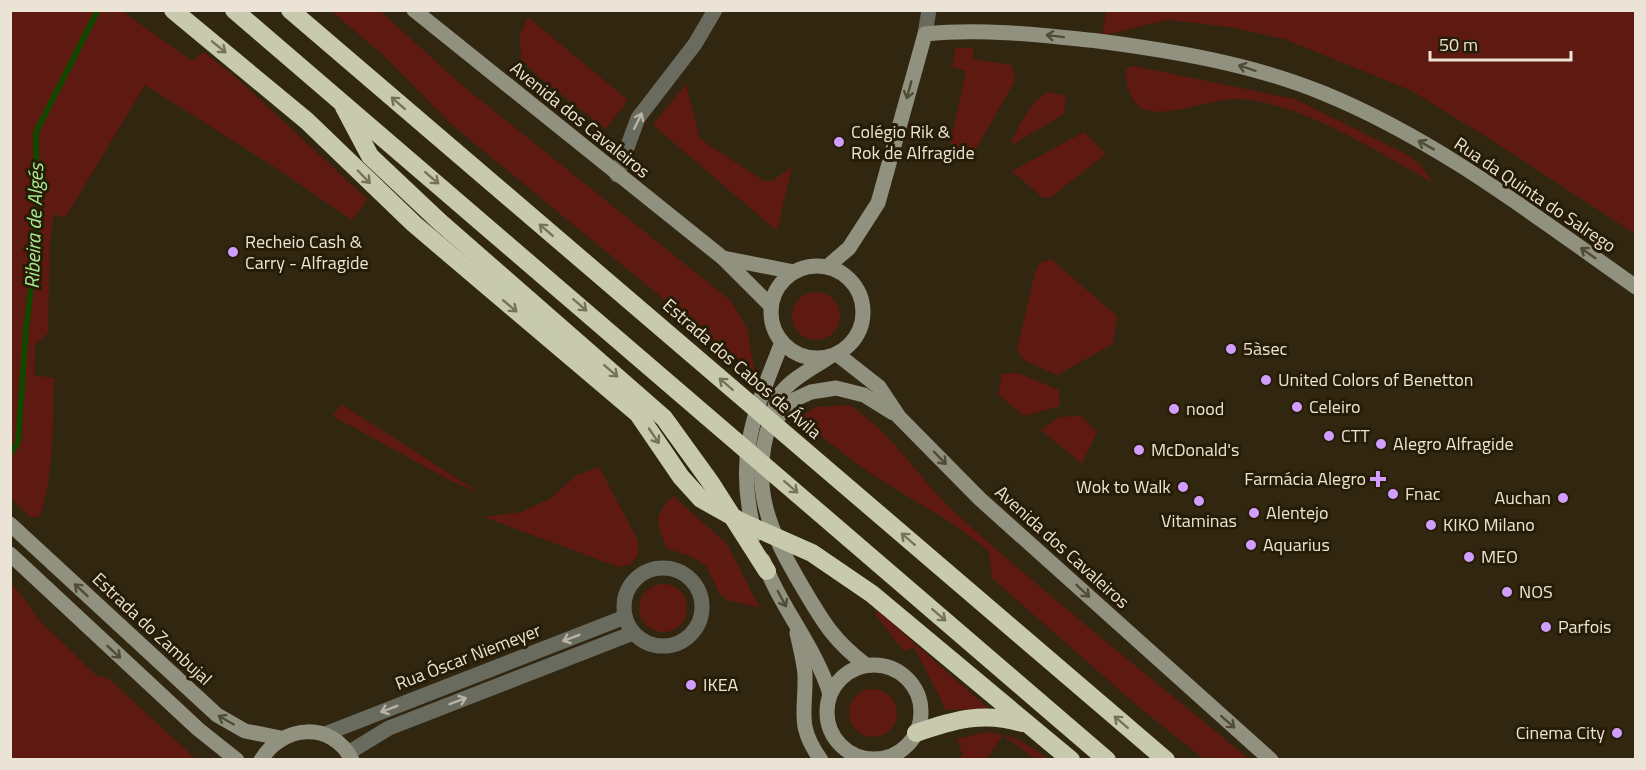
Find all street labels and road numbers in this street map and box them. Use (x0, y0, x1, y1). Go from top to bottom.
street label: Avenida dos Cavaleiros (505, 55, 656, 184)
street label: Rua da Quinta do Salrego (1449, 130, 1622, 259)
street label: Estrada dos Cabos de Ávila (657, 292, 828, 445)
street label: Avenida dos Cavaleiros (989, 479, 1136, 614)
street label: Estrada do Zambujal (86, 566, 218, 691)
street label: Rua Óscar Niemeyer (391, 616, 545, 697)

